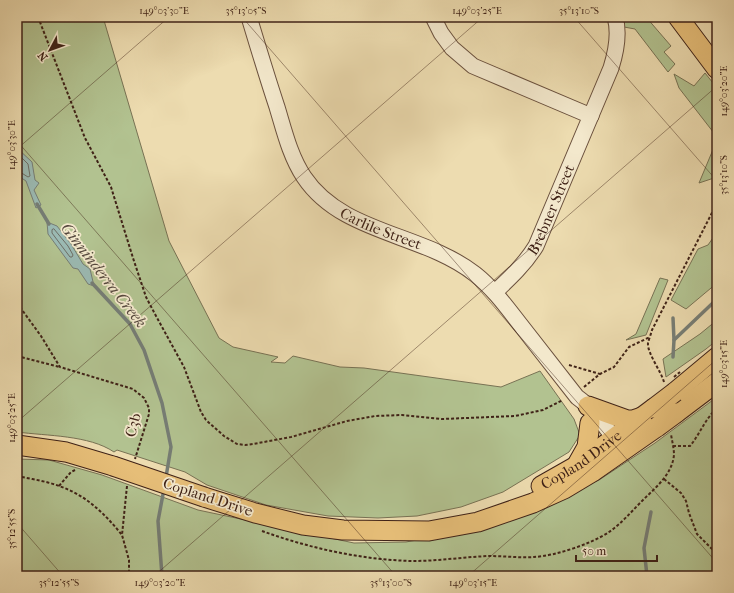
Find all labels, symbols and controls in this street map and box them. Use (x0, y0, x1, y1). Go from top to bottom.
text: 149°03'30"E (139, 5, 189, 17)
text: 35°13'05"S (226, 5, 266, 17)
text: 149°03'25"E (452, 5, 502, 17)
text: 35°13'10"S (559, 5, 599, 17)
north arrow (30, 30, 70, 70)
text: N (35, 48, 50, 64)
text: 149°03'20"E (718, 66, 730, 116)
text: 149°03'30"E (6, 120, 18, 170)
text: 35°13'10"S (718, 155, 730, 195)
street label: Brebner Street (524, 161, 579, 259)
street label: Carlile Street (337, 204, 425, 254)
water label: Ginninderra Creek (57, 219, 151, 331)
text: 149°03'15"E (718, 340, 730, 388)
text: 149°03'25"E (6, 393, 18, 443)
street label: C3b (121, 411, 145, 439)
street label: Copland Drive (538, 426, 626, 493)
street label: Copland Drive (161, 474, 256, 520)
text: 35°12'55"S (6, 509, 18, 549)
scale bar (576, 537, 657, 563)
text: 50 m (582, 544, 606, 558)
text: 35°12'55"S (39, 577, 79, 589)
text: 149°03'20"E (135, 577, 185, 589)
text: 35°13'00"S (370, 577, 412, 589)
text: 149°03'15"E (449, 577, 497, 589)

